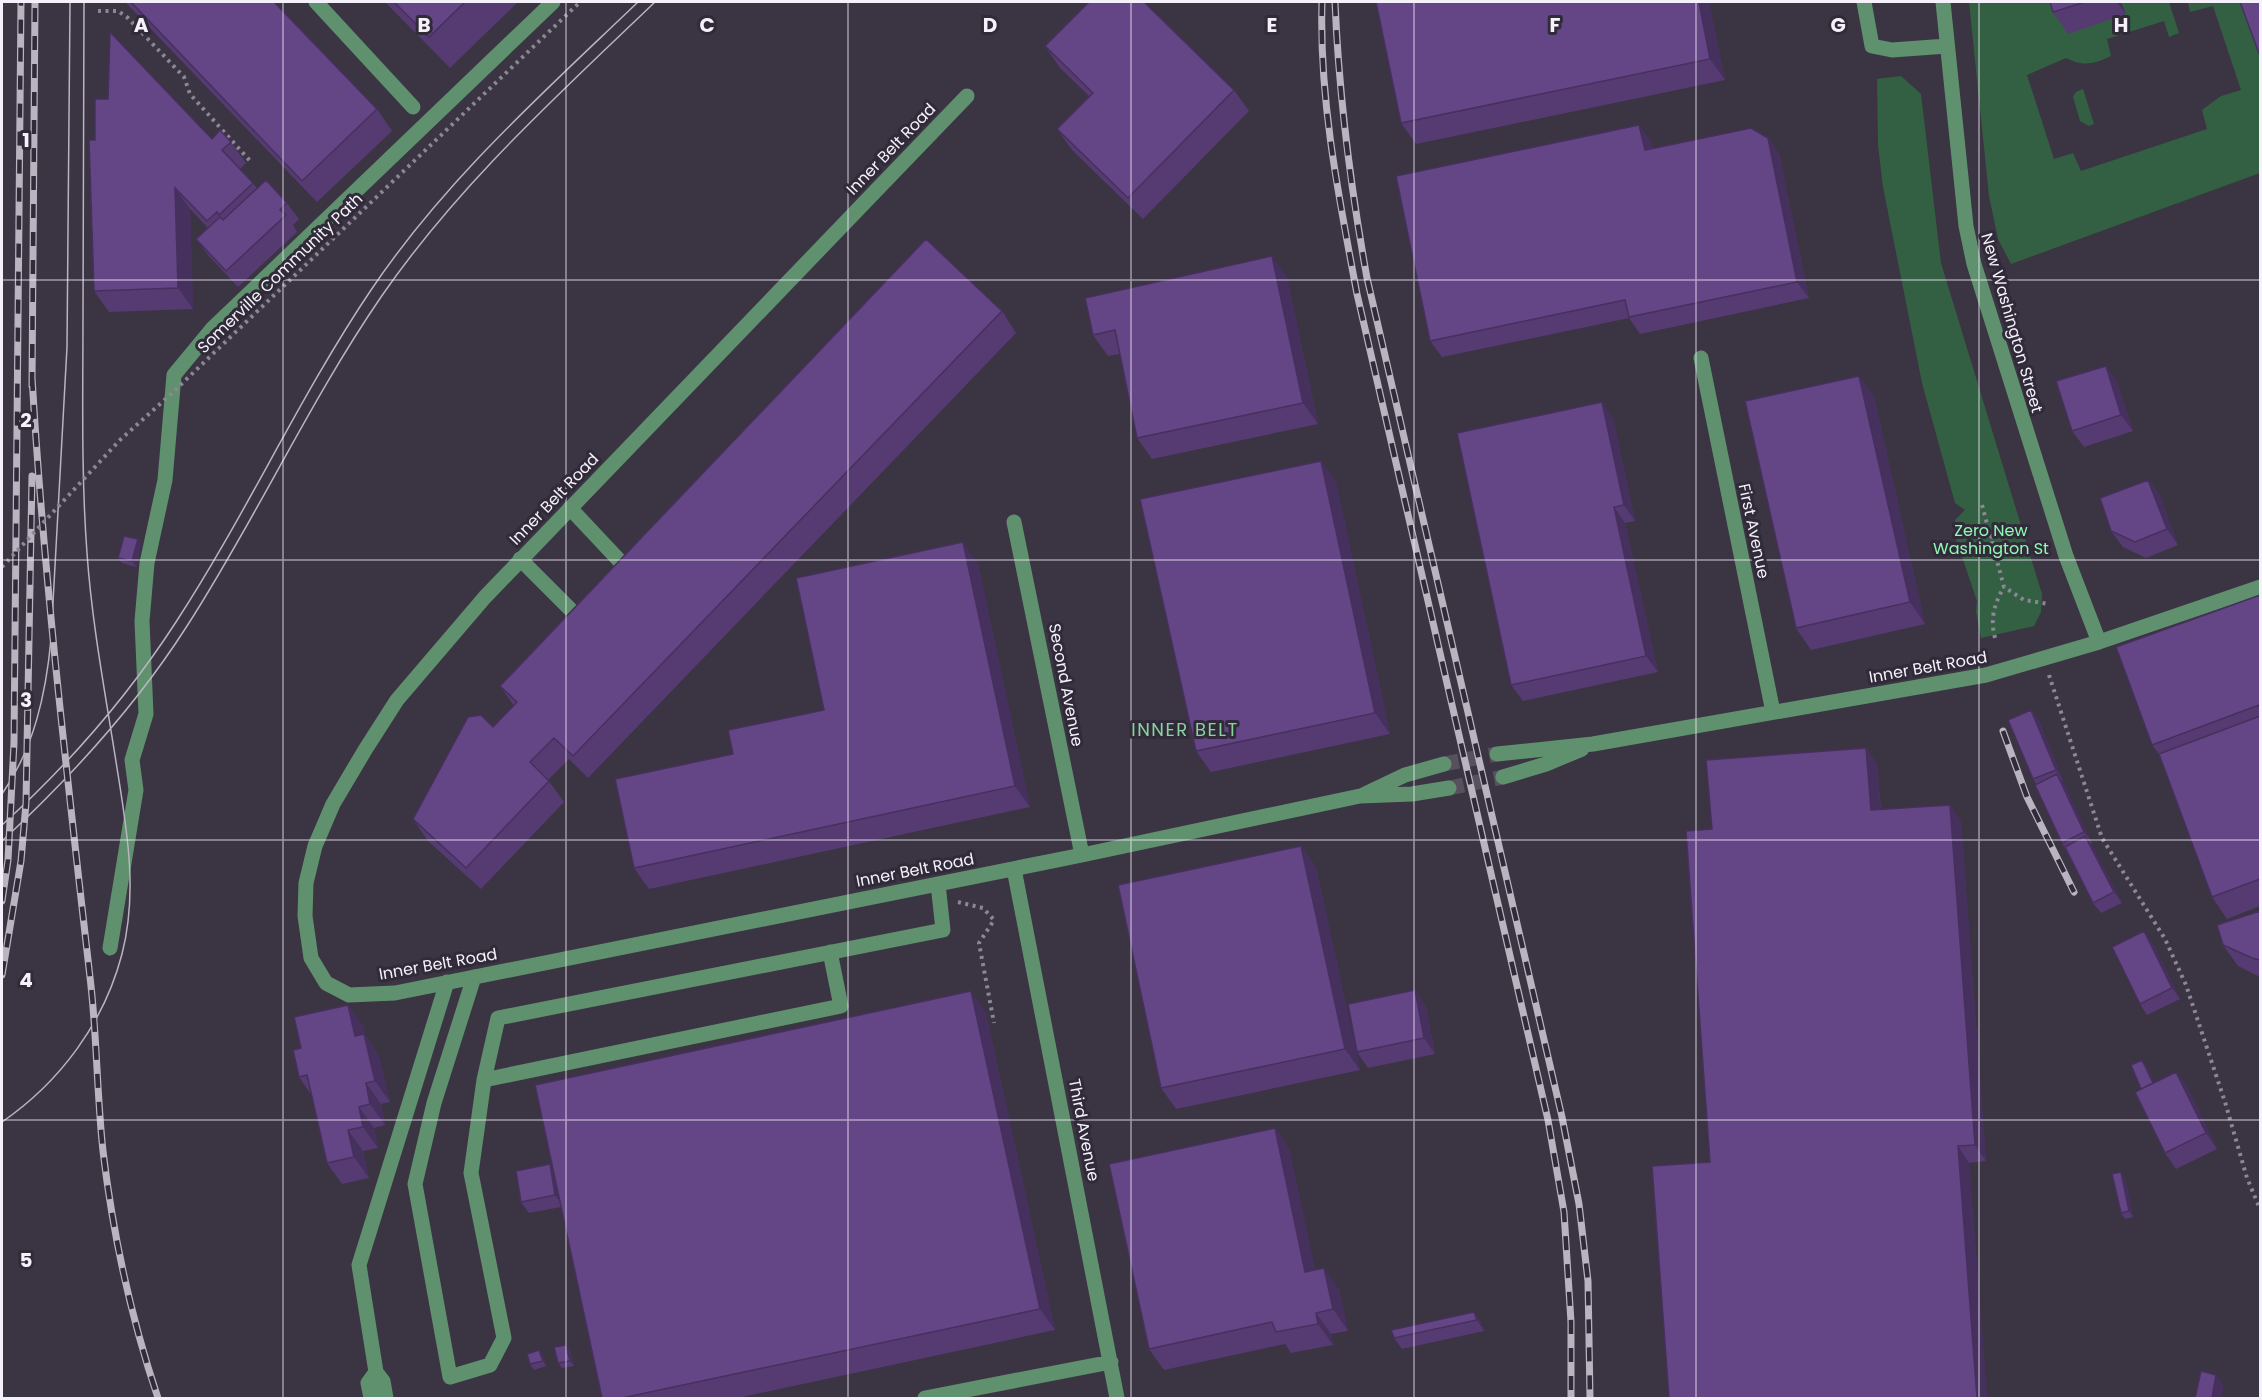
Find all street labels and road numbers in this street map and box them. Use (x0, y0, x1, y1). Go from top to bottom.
street label: Inner Belt Road (841, 98, 941, 200)
street label: Somerville Community Path (192, 188, 368, 358)
street label: New Washington Street (1975, 230, 2049, 416)
street label: Inner Belt Road (504, 448, 604, 550)
street label: First Avenue (1733, 481, 1775, 581)
street label: Second Avenue (1043, 622, 1089, 748)
street label: Inner Belt Road (1867, 645, 1989, 689)
street label: Inner Belt Road (854, 847, 976, 893)
street label: Inner Belt Road (377, 942, 499, 986)
street label: Third Avenue (1063, 1077, 1105, 1183)

